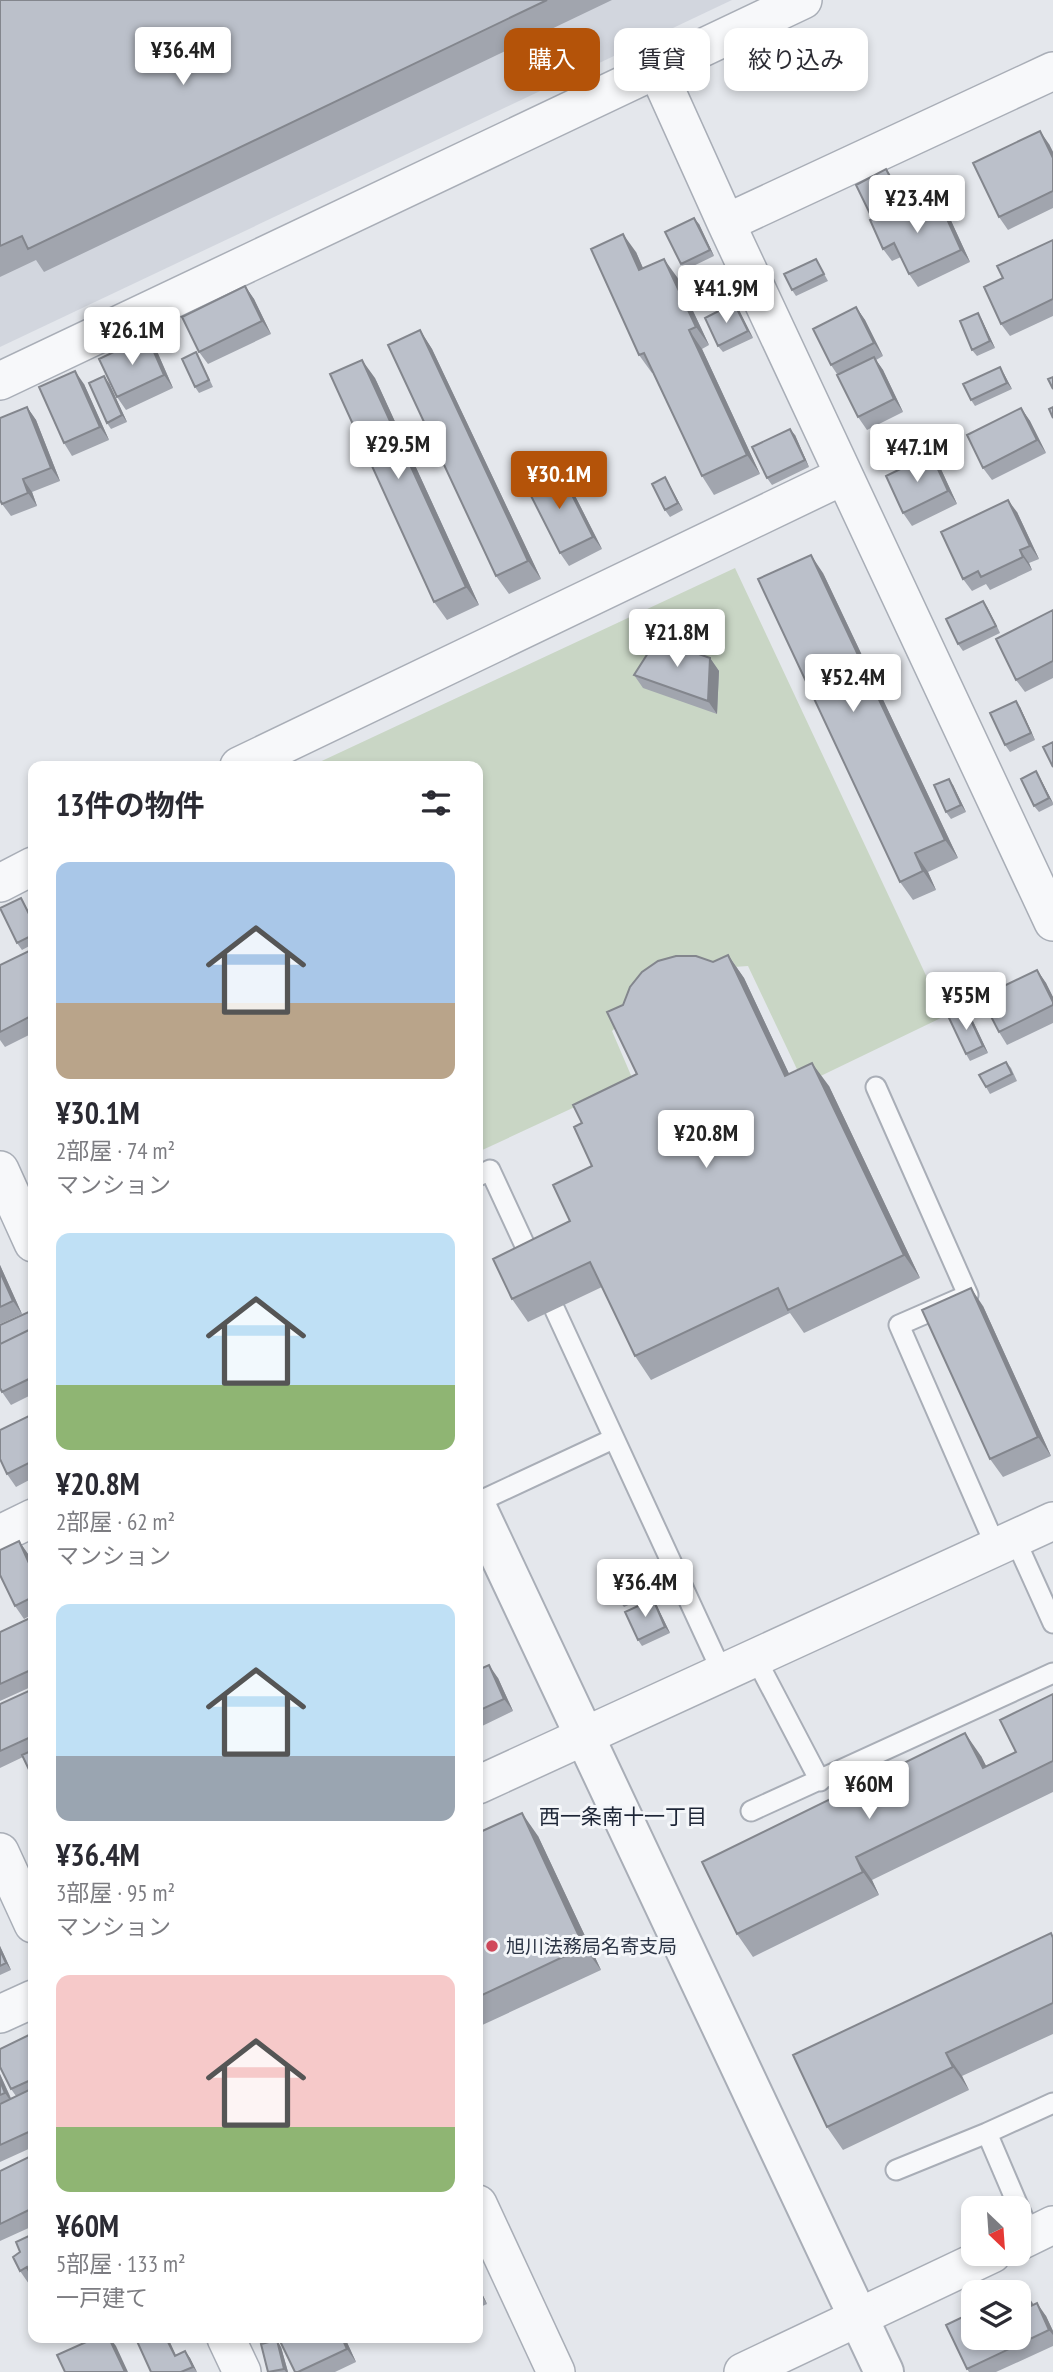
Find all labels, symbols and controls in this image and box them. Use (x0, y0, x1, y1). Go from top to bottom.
pin: ¥36.4M (126, 28, 240, 87)
chip: 購入 (504, 28, 600, 91)
chip: 賃貸 (614, 28, 710, 91)
chip: 絞り込み (724, 28, 868, 91)
text: ¥36.4M (151, 35, 215, 64)
pin: ¥23.4M (860, 176, 974, 235)
text: ¥23.4M (885, 183, 949, 212)
pin: ¥41.9M (669, 266, 783, 325)
text: ¥41.9M (694, 273, 758, 302)
pin: ¥26.1M (75, 308, 189, 367)
text: ¥26.1M (100, 315, 164, 344)
pin: ¥29.5M (341, 421, 455, 481)
pin: ¥47.1M (860, 424, 974, 484)
text: ¥29.5M (366, 429, 430, 458)
text: ¥47.1M (886, 432, 948, 461)
pin: ¥30.1M (502, 452, 616, 511)
text: ¥30.1M (527, 459, 591, 488)
pin: ¥21.8M (620, 610, 734, 669)
text: ¥21.8M (645, 617, 709, 646)
pin: ¥52.4M (796, 654, 910, 714)
text: ¥52.4M (821, 662, 885, 691)
icon: filters (417, 784, 455, 822)
text: 13件の物件 (56, 785, 205, 824)
icon: home (193, 907, 319, 1033)
pin: ¥55M (925, 972, 1007, 1032)
text: ¥55M (942, 980, 990, 1009)
text: ¥30.1M (56, 1093, 140, 1132)
pin: ¥20.8M (649, 1110, 763, 1170)
text: ¥20.8M (674, 1118, 738, 1147)
text: 2部屋 · 74 m² (56, 1136, 175, 1165)
text: マンション (56, 1170, 171, 1199)
icon: home (193, 1278, 319, 1404)
text: ¥20.8M (56, 1464, 140, 1503)
text: 2部屋 · 62 m² (56, 1507, 175, 1536)
text: マンション (56, 1541, 171, 1570)
pin: ¥36.4M (588, 1560, 702, 1619)
text: ¥36.4M (613, 1567, 677, 1596)
icon: home (193, 1649, 319, 1775)
pin: ¥60M (828, 1762, 910, 1821)
text: ¥60M (845, 1769, 893, 1798)
district label: 西一条南十一丁目 (539, 1803, 707, 1830)
text: ¥36.4M (56, 1835, 140, 1874)
text: 3部屋 · 95 m² (56, 1878, 175, 1907)
text: マンション (56, 1912, 171, 1941)
place label: 旭川法務局名寄支局 (506, 1934, 677, 1958)
marker: 旭川法務局名寄支局 (484, 1938, 500, 1954)
icon: home (193, 2020, 319, 2146)
north arrow (961, 2196, 1031, 2266)
map controls (961, 2196, 1031, 2350)
text: ¥60M (56, 2206, 119, 2245)
text: 5部屋 · 133 m² (56, 2249, 186, 2278)
button: layers (961, 2280, 1031, 2350)
text: 一戸建て (56, 2283, 148, 2312)

